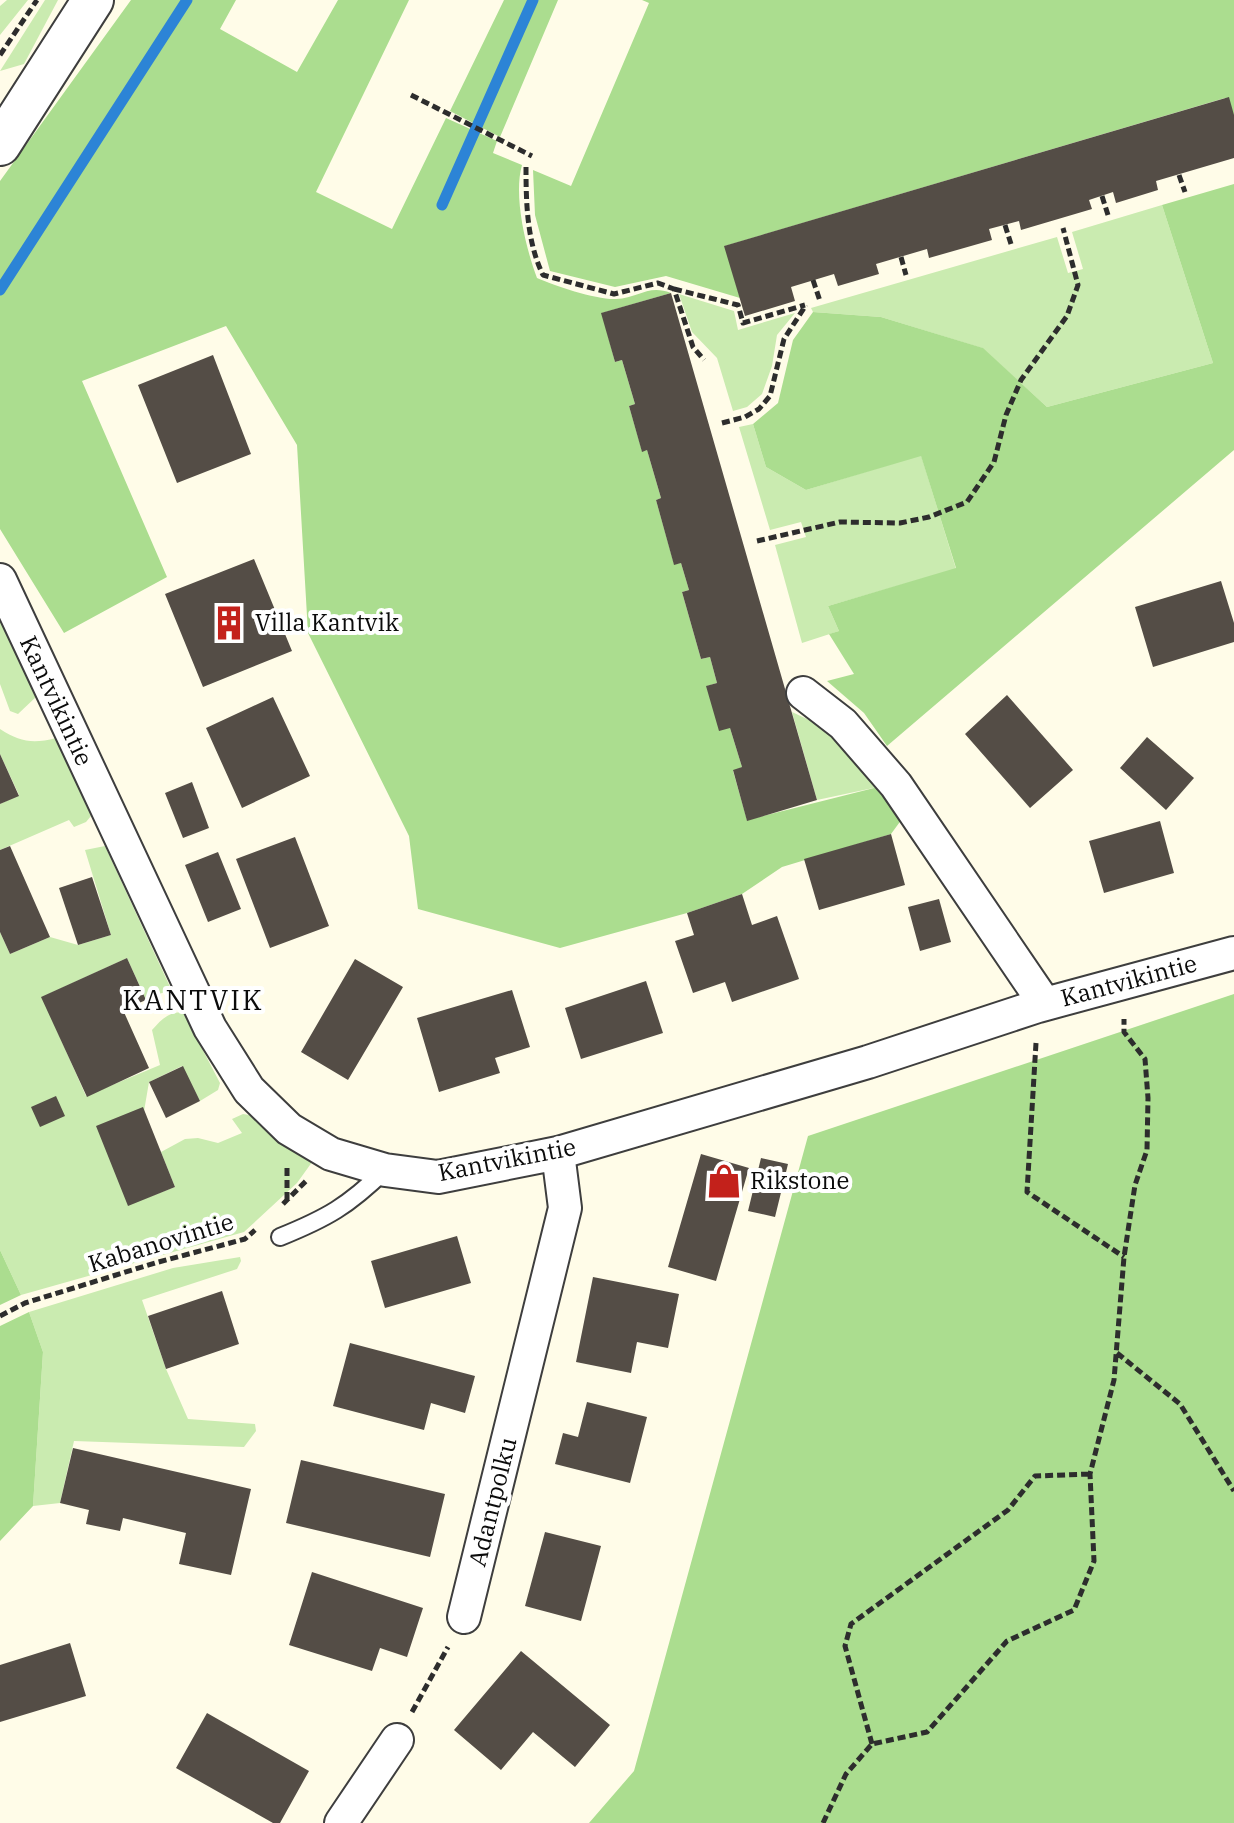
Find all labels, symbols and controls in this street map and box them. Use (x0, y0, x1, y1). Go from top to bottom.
building icon: Villa Kantvik (210, 604, 248, 642)
place label: Villa Kantvik (255, 606, 399, 638)
street label: Kantvikintie (13, 631, 101, 771)
street label: Kantvikintie (1057, 946, 1200, 1014)
district label: KANTVIK (122, 981, 264, 1018)
street label: Kantvikintie (435, 1130, 578, 1188)
shop icon: Rikstone (705, 1162, 743, 1200)
place label: Rikstone (750, 1164, 849, 1196)
street label: Kabanovintie (84, 1205, 237, 1279)
street label: Adantpolku (461, 1434, 524, 1570)

